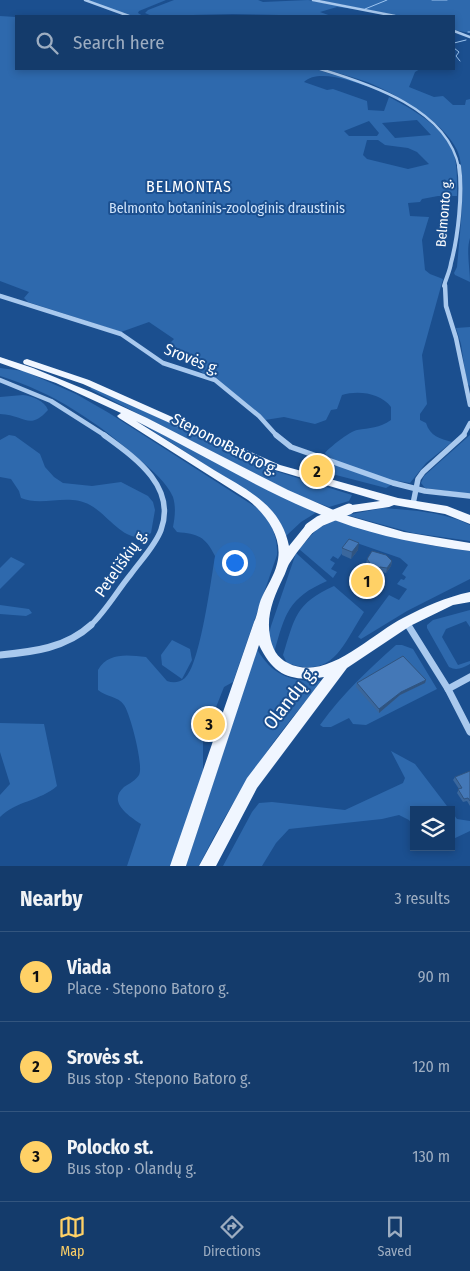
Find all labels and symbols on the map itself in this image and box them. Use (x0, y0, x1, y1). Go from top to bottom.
district label: BELMONTAS (146, 177, 232, 196)
street label: Belmonto g. (433, 178, 455, 248)
park label: Belmonto botaninis-zoologinis draustinis (109, 200, 345, 217)
street label: Srovės g. (162, 339, 222, 379)
street label: Stepono Batoro g. (169, 409, 281, 479)
pin: 2 (301, 452, 333, 490)
street label: Peteliškių g. (91, 525, 151, 601)
your location (222, 550, 248, 576)
pin: 1 (351, 562, 383, 600)
street label: Olandų g. (258, 662, 322, 734)
pin: 3 (193, 705, 225, 743)

